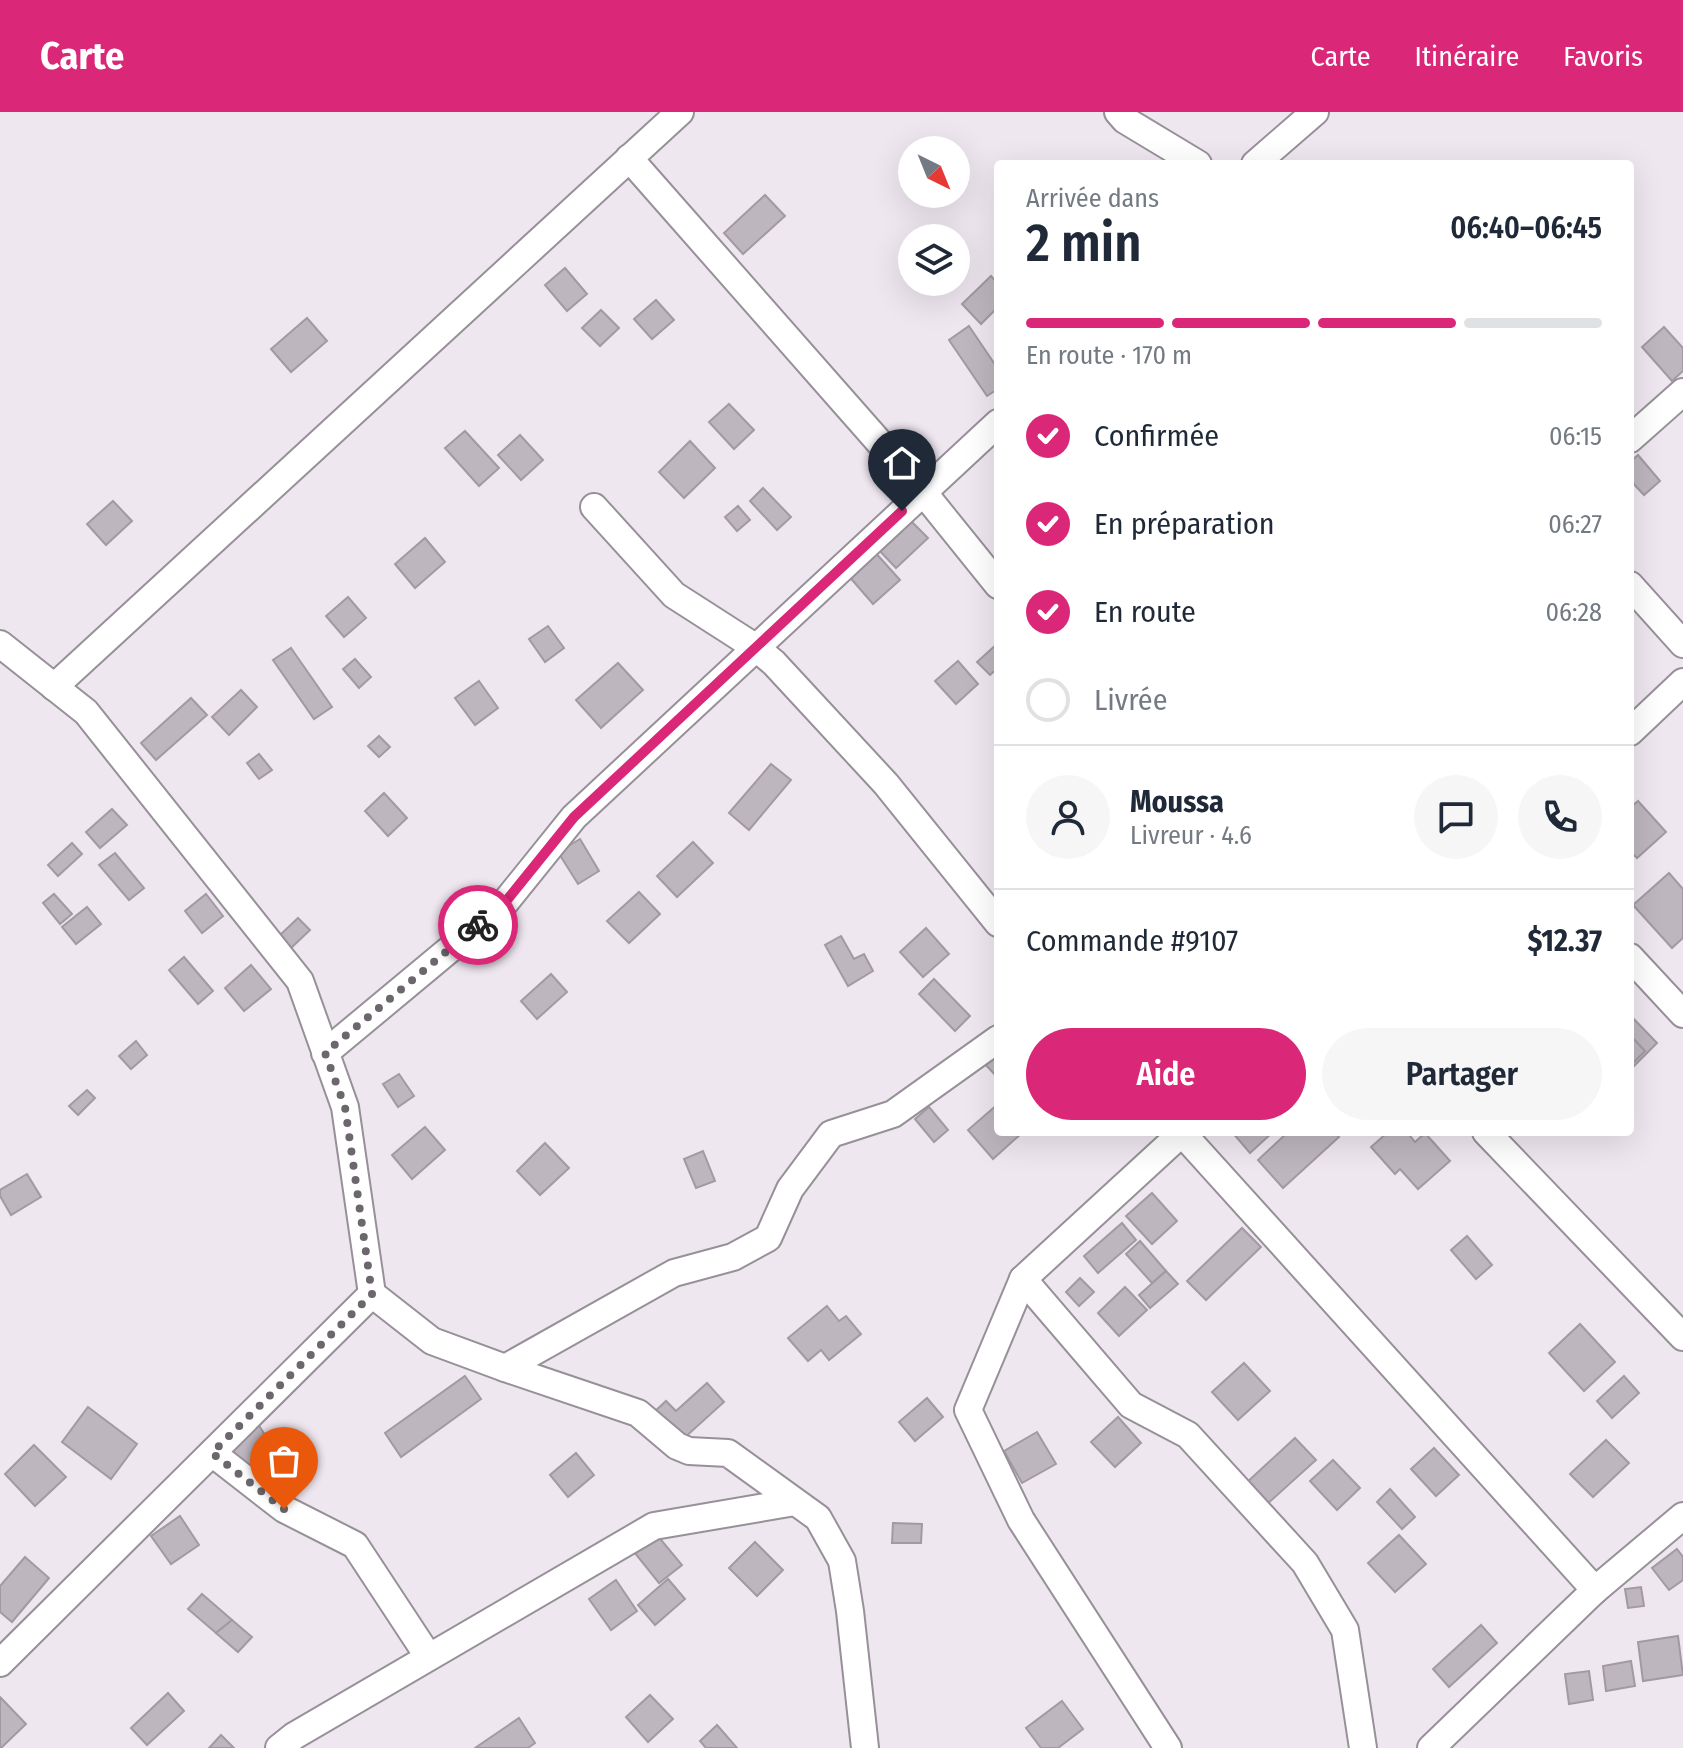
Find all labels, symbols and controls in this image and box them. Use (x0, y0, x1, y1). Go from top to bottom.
text: Carte (40, 33, 124, 79)
text: Carte (1311, 40, 1371, 73)
text: Itinéraire (1415, 40, 1519, 73)
text: Favoris (1563, 40, 1643, 73)
north arrow (898, 136, 970, 208)
map controls (898, 136, 970, 296)
text: Arrivée dans (1026, 183, 1159, 214)
text: 06:40–06:45 (1450, 210, 1602, 246)
text: 2 min (1026, 212, 1142, 275)
button: layers (898, 224, 970, 296)
text: En route · 170 m (1026, 340, 1192, 371)
icon: check (1026, 414, 1070, 458)
text: Confirmée (1094, 418, 1219, 454)
text: 06:15 (1549, 421, 1602, 452)
pin (868, 429, 936, 511)
icon: home (880, 441, 924, 485)
icon: check (1026, 502, 1070, 546)
text: En préparation (1094, 506, 1275, 542)
text: 06:27 (1548, 509, 1602, 540)
icon: check (1026, 590, 1070, 634)
text: En route (1094, 594, 1196, 630)
text: 06:28 (1546, 597, 1602, 628)
text: Livrée (1094, 682, 1167, 718)
button: person (1026, 775, 1110, 859)
button: chat (1414, 775, 1498, 859)
button: phone (1518, 775, 1602, 859)
text: Moussa (1130, 784, 1224, 820)
text: Livreur · 4.6 (1130, 820, 1252, 851)
courier (438, 885, 518, 965)
icon: bike (456, 903, 500, 947)
text: Commande #9107 (1026, 923, 1238, 959)
text: $12.37 (1527, 923, 1602, 959)
button: Aide (1026, 1028, 1306, 1120)
button: Partager (1322, 1028, 1602, 1120)
pin (250, 1427, 318, 1509)
icon: bag (262, 1439, 306, 1483)

